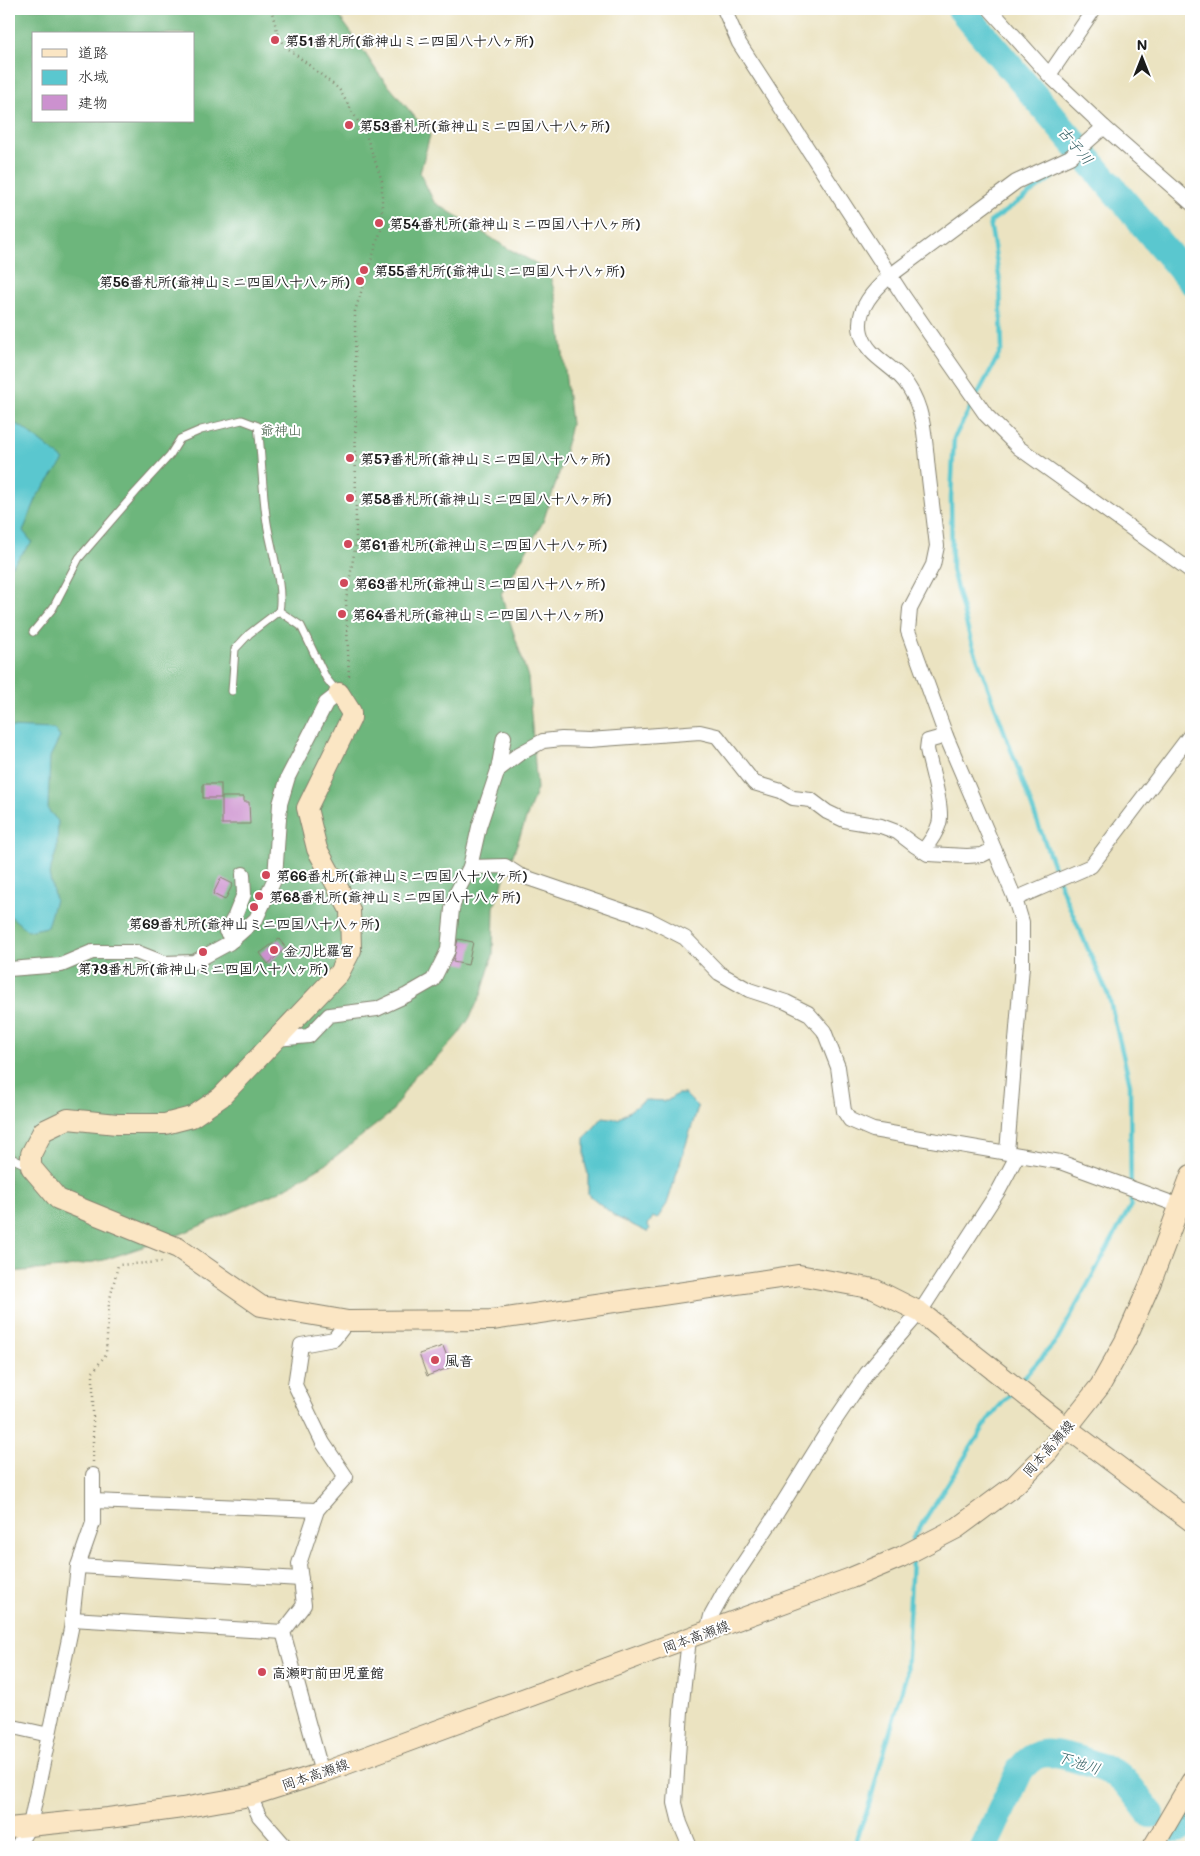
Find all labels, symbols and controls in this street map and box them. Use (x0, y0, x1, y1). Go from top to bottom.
place label: 第51番札所(爺神山ミニ四国八十八ヶ所) (285, 31, 534, 50)
legend (32, 32, 195, 122)
north arrow (1118, 32, 1168, 82)
marker: 第51番札所(爺神山ミニ四国八十八ヶ所) (269, 34, 281, 46)
text: N (1137, 35, 1147, 54)
text: 道路 (78, 42, 108, 62)
text: 水域 (78, 66, 108, 86)
text: 建物 (78, 92, 108, 112)
place label: 第53番札所(爺神山ミニ四国八十八ヶ所) (359, 116, 610, 135)
marker: 第53番札所(爺神山ミニ四国八十八ヶ所) (343, 119, 355, 131)
water label: 古子川 (1054, 121, 1098, 169)
place label: 第54番札所(爺神山ミニ四国八十八ヶ所) (389, 214, 641, 233)
marker: 第54番札所(爺神山ミニ四国八十八ヶ所) (373, 217, 385, 229)
place label: 第55番札所(爺神山ミニ四国八十八ヶ所) (374, 261, 625, 280)
marker: 第55番札所(爺神山ミニ四国八十八ヶ所) (358, 264, 370, 276)
place label: 第56番札所(爺神山ミニ四国八十八ヶ所) (99, 272, 350, 291)
marker: 第56番札所(爺神山ミニ四国八十八ヶ所) (354, 275, 366, 287)
park label: 爺神山 (260, 420, 302, 439)
place label: 第57番札所(爺神山ミニ四国八十八ヶ所) (360, 449, 611, 468)
marker: 第57番札所(爺神山ミニ四国八十八ヶ所) (344, 452, 356, 464)
place label: 第58番札所(爺神山ミニ四国八十八ヶ所) (360, 489, 611, 508)
marker: 第58番札所(爺神山ミニ四国八十八ヶ所) (344, 492, 356, 504)
place label: 第61番札所(爺神山ミニ四国八十八ヶ所) (358, 535, 607, 554)
marker: 第61番札所(爺神山ミニ四国八十八ヶ所) (342, 538, 354, 550)
place label: 第63番札所(爺神山ミニ四国八十八ヶ所) (354, 574, 605, 593)
marker: 第63番札所(爺神山ミニ四国八十八ヶ所) (338, 577, 350, 589)
place label: 第64番札所(爺神山ミニ四国八十八ヶ所) (352, 605, 604, 624)
marker: 第64番札所(爺神山ミニ四国八十八ヶ所) (336, 608, 348, 620)
place label: 第66番札所(爺神山ミニ四国八十八ヶ所) (276, 866, 528, 885)
marker: 第66番札所(爺神山ミニ四国八十八ヶ所) (260, 869, 272, 881)
place label: 第68番札所(爺神山ミニ四国八十八ヶ所) (269, 887, 521, 906)
marker: 第68番札所(爺神山ミニ四国八十八ヶ所) (253, 890, 265, 902)
marker: 第69番札所(爺神山ミニ四国八十八ヶ所) (248, 901, 260, 913)
place label: 第69番札所(爺神山ミニ四国八十八ヶ所) (128, 914, 380, 933)
place label: 金刀比羅宮 (284, 941, 354, 960)
marker: 金刀比羅宮 (268, 944, 280, 956)
marker: 第73番札所(爺神山ミニ四国八十八ヶ所) (197, 946, 209, 958)
place label: 第73番札所(爺神山ミニ四国八十八ヶ所) (78, 959, 328, 978)
place label: 風音 (445, 1351, 473, 1370)
marker: 風音 (429, 1354, 441, 1366)
street label: 岡本高瀬線 (1018, 1415, 1078, 1481)
street label: 岡本高瀬線 (660, 1615, 732, 1657)
place label: 高瀬町前田児童館 (272, 1663, 384, 1682)
marker: 高瀬町前田児童館 (256, 1666, 268, 1678)
water label: 下池川 (1055, 1746, 1103, 1778)
street label: 岡本高瀬線 (279, 1754, 351, 1794)

